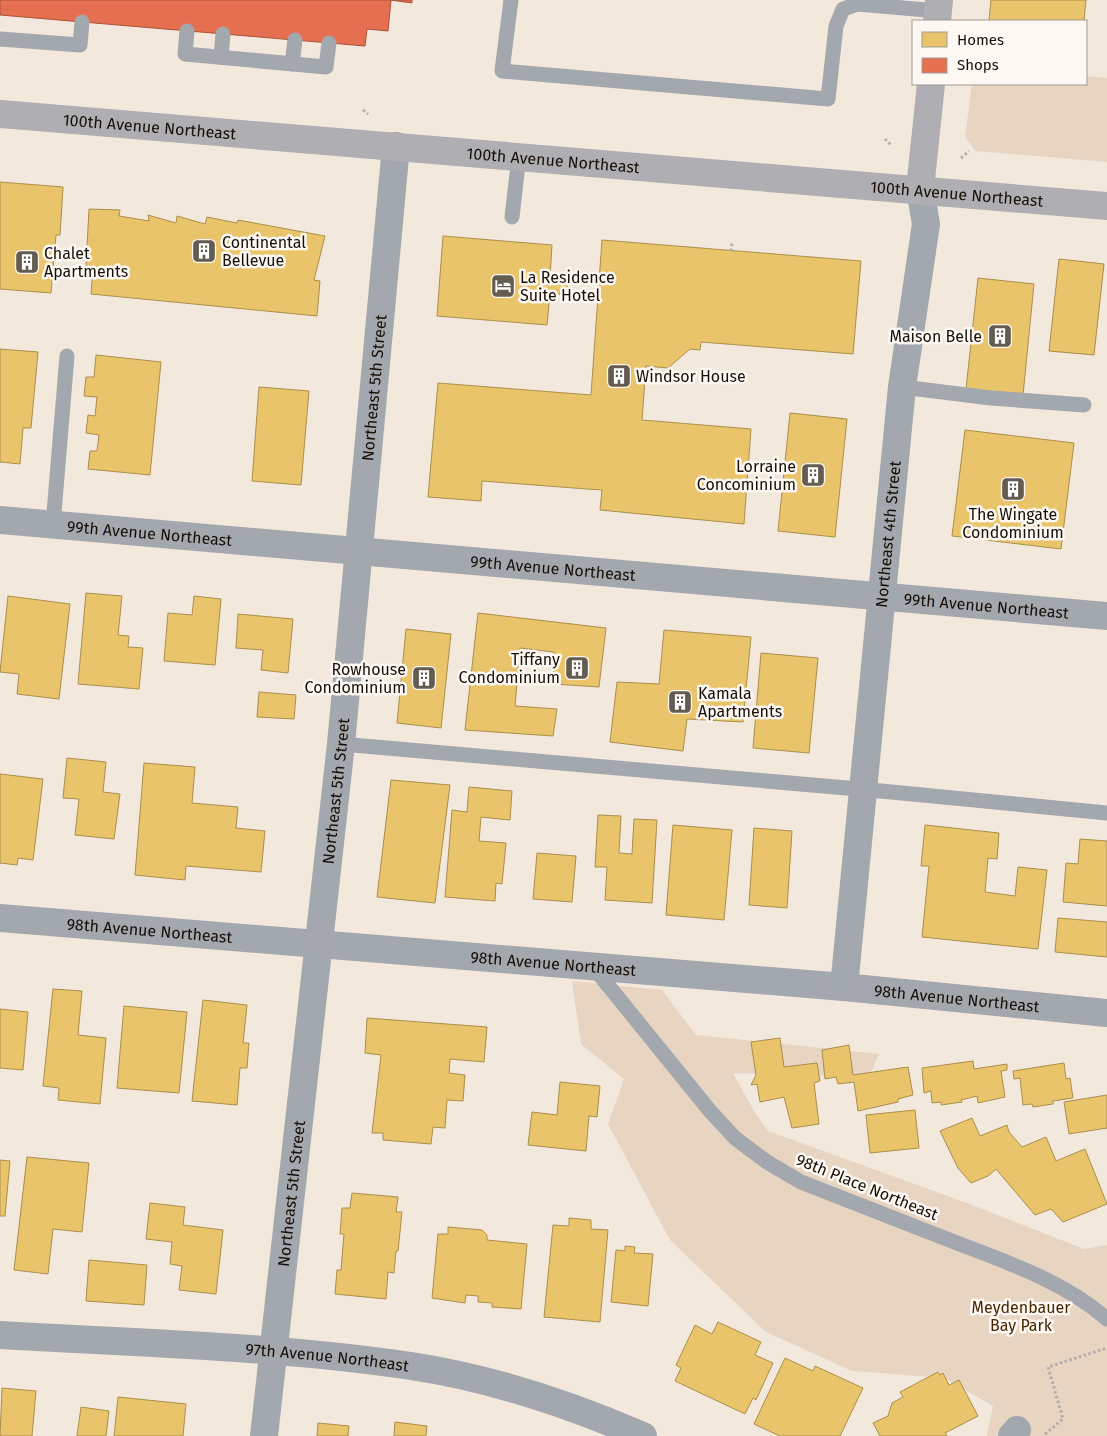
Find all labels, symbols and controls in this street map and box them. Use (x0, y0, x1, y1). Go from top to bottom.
legend (912, 20, 1087, 85)
text: Homes (957, 31, 1004, 49)
text: Shops (957, 56, 999, 74)
street label: 100th Avenue Northeast (62, 110, 237, 143)
street label: 100th Avenue Northeast (466, 143, 641, 177)
street label: 100th Avenue Northeast (869, 177, 1044, 210)
place label: Continental Bellevue (222, 233, 306, 270)
building icon: Continental Bellevue (191, 238, 217, 264)
place label: Chalet Apartments (44, 244, 128, 281)
building icon: Chalet Apartments (14, 249, 40, 275)
place label: La Residence Suite Hotel (520, 268, 615, 305)
hotel icon: La Residence Suite Hotel (490, 273, 516, 299)
street label: Northeast 5th Street (358, 313, 390, 462)
building icon: Maison Belle (987, 323, 1013, 349)
place label: Maison Belle (889, 327, 982, 346)
building icon: Windsor House (606, 363, 632, 389)
place label: Windsor House (636, 367, 746, 386)
place label: Lorraine Concominium (697, 457, 796, 494)
street label: Northeast 4th Street (871, 459, 904, 609)
building icon: Lorraine Concominium (800, 462, 826, 488)
building icon: The Wingate Condominium (1000, 476, 1026, 502)
place label: The Wingate Condominium (962, 505, 1064, 542)
street label: 99th Avenue Northeast (66, 516, 233, 550)
street label: 99th Avenue Northeast (470, 551, 636, 585)
street label: 99th Avenue Northeast (903, 589, 1070, 622)
place label: Tiffany Condominium (459, 650, 560, 687)
building icon: Tiffany Condominium (564, 655, 590, 681)
place label: Rowhouse Condominium (305, 660, 406, 697)
building icon: Rowhouse Condominium (411, 665, 437, 691)
place label: Kamala Apartments (698, 684, 782, 721)
building icon: Kamala Apartments (667, 689, 693, 715)
street label: Northeast 5th Street (318, 717, 353, 865)
street label: 98th Avenue Northeast (66, 914, 233, 946)
street label: 98th Avenue Northeast (470, 947, 637, 979)
street label: 98th Avenue Northeast (873, 981, 1040, 1016)
street label: Northeast 5th Street (273, 1119, 309, 1268)
street label: 98th Place Northeast (793, 1150, 941, 1224)
park label: Meydenbauer Bay Park (972, 1298, 1071, 1335)
street label: 97th Avenue Northeast (245, 1339, 410, 1375)

